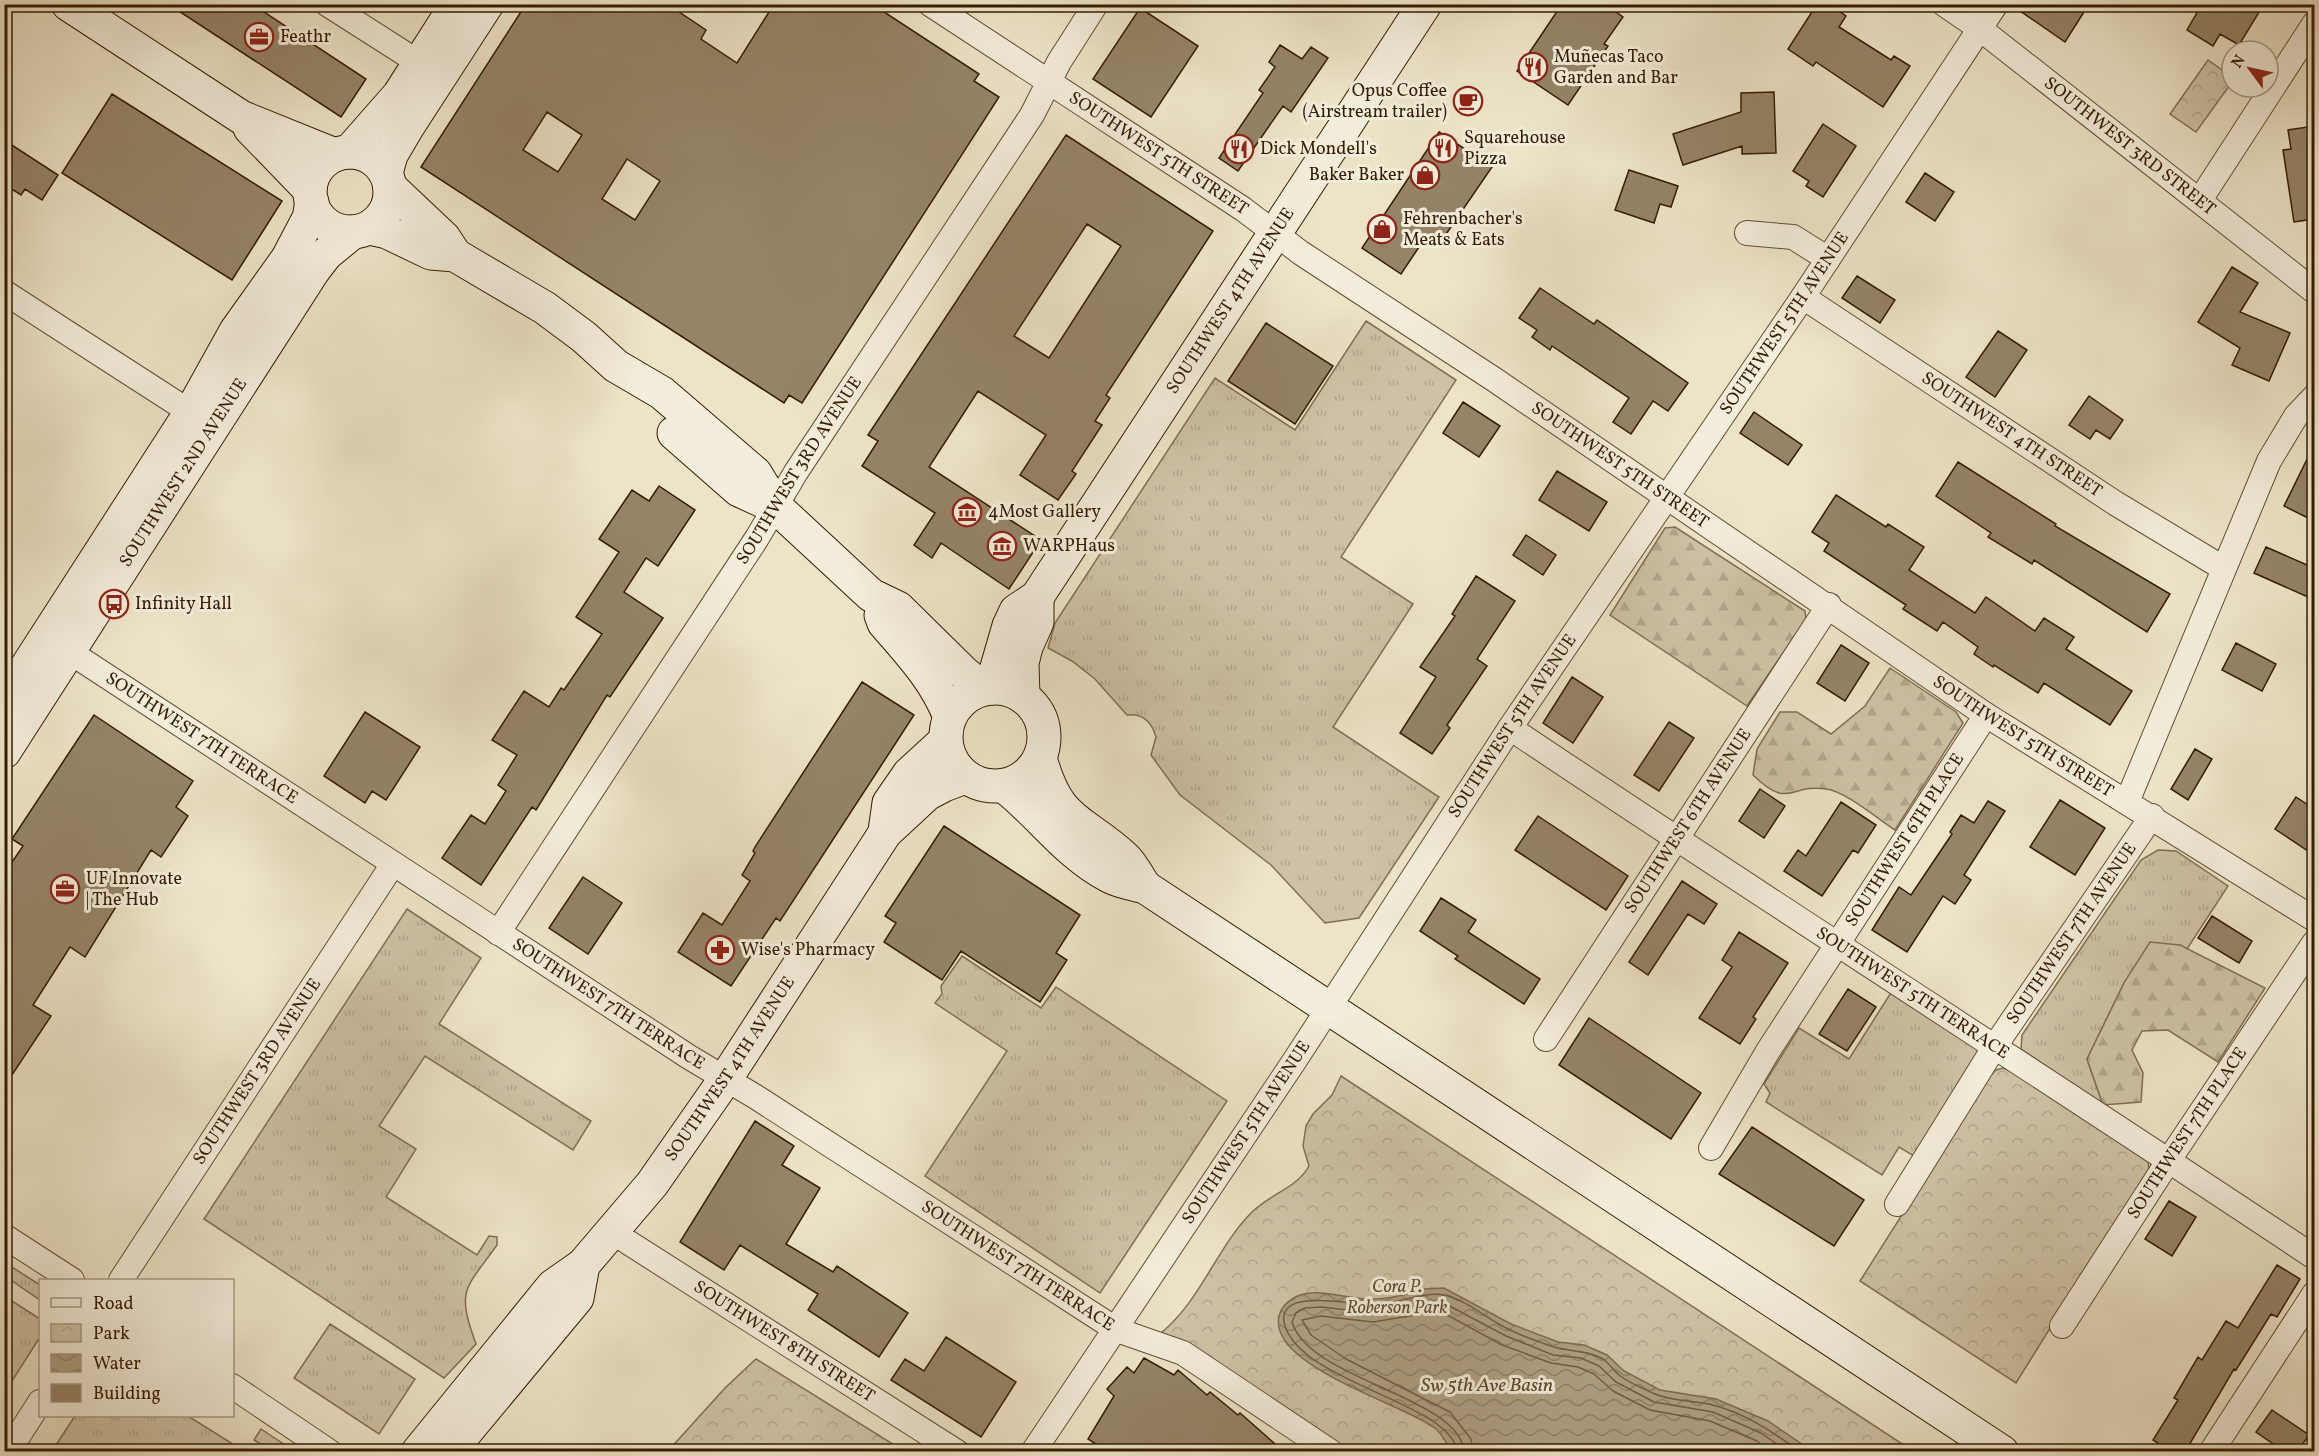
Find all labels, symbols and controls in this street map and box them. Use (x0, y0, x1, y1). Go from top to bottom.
office icon: Feathr (243, 21, 275, 53)
place label: Feathr (280, 25, 331, 50)
north arrow (2220, 39, 2280, 99)
place label: Muñecas Taco Garden and Bar (1554, 45, 1678, 91)
restaurant icon: Muñecas Taco Garden and Bar (1517, 51, 1549, 83)
text: N (2227, 51, 2252, 73)
street label: SOUTHWEST 3RD STREET (2038, 71, 2221, 222)
place label: Opus Coffee (Airstream trailer) (1303, 79, 1447, 125)
cafe icon: Opus Coffee (Airstream trailer) (1452, 85, 1484, 117)
street label: SOUTHWEST 5TH STREET (1064, 86, 1253, 222)
place label: Squarehouse Pizza (1464, 126, 1566, 172)
restaurant icon: Squarehouse Pizza (1427, 132, 1459, 164)
restaurant icon: Dick Mondell's (1223, 133, 1255, 165)
place label: Dick Mondell's (1260, 137, 1377, 162)
shop icon: Baker Baker (1409, 159, 1441, 191)
place label: Baker Baker (1309, 163, 1404, 188)
street label: SOUTHWEST 4TH AVENUE (1160, 203, 1301, 399)
place label: Fehrenbacher's Meats & Eats (1403, 207, 1523, 253)
shop icon: Fehrenbacher's Meats & Eats (1366, 213, 1398, 245)
street label: SOUTHWEST 5TH AVENUE (1714, 227, 1855, 420)
street label: SOUTHWEST 4TH STREET (1916, 366, 2107, 504)
street label: SOUTHWEST 3RD AVENUE (730, 371, 868, 570)
street label: SOUTHWEST 2ND AVENUE (113, 373, 253, 572)
street label: SOUTHWEST 5TH STREET (1526, 396, 1714, 535)
museum icon: 4Most Gallery (951, 496, 983, 528)
place label: 4Most Gallery (988, 500, 1101, 525)
museum icon: WARPHaus (986, 530, 1018, 562)
place label: WARPHaus (1023, 534, 1115, 559)
bus stop icon: Infinity Hall (98, 588, 130, 620)
place label: Infinity Hall (135, 592, 232, 617)
street label: SOUTHWEST 5TH AVENUE (1442, 629, 1583, 823)
street label: SOUTHWEST 7TH TERRACE (100, 666, 303, 811)
street label: SOUTHWEST 5TH STREET (1928, 670, 2118, 804)
street label: SOUTHWEST 6TH AVENUE (1618, 724, 1758, 919)
street label: SOUTHWEST 6TH PLACE (1839, 748, 1971, 932)
street label: SOUTHWEST 7TH AVENUE (2001, 837, 2143, 1030)
place label: UF Innovate | The Hub (86, 867, 182, 913)
office icon: UF Innovate | The Hub (49, 873, 81, 905)
street label: SOUTHWEST 5TH TERRACE (1811, 921, 2014, 1066)
street label: SOUTHWEST 7TH TERRACE (507, 932, 710, 1076)
pharmacy icon: Wise's Pharmacy (704, 934, 736, 966)
place label: Wise's Pharmacy (741, 938, 875, 963)
street label: SOUTHWEST 4TH AVENUE (659, 971, 801, 1167)
street label: SOUTHWEST 3RD AVENUE (187, 973, 328, 1170)
street label: SOUTHWEST 5TH AVENUE (1176, 1036, 1317, 1229)
street label: SOUTHWEST 7TH PLACE (2122, 1042, 2253, 1224)
street label: SOUTHWEST 7TH TERRACE (916, 1194, 1120, 1338)
street label: SOUTHWEST 8TH STREET (689, 1275, 880, 1409)
park label: Cora P. Roberson Park (1346, 1275, 1448, 1321)
legend (39, 1279, 234, 1417)
text: Road (93, 1292, 134, 1317)
text: Park (93, 1322, 130, 1347)
text: Water (93, 1352, 141, 1377)
water label: Sw 5th Ave Basin (1421, 1372, 1553, 1400)
text: Building (93, 1382, 161, 1407)

